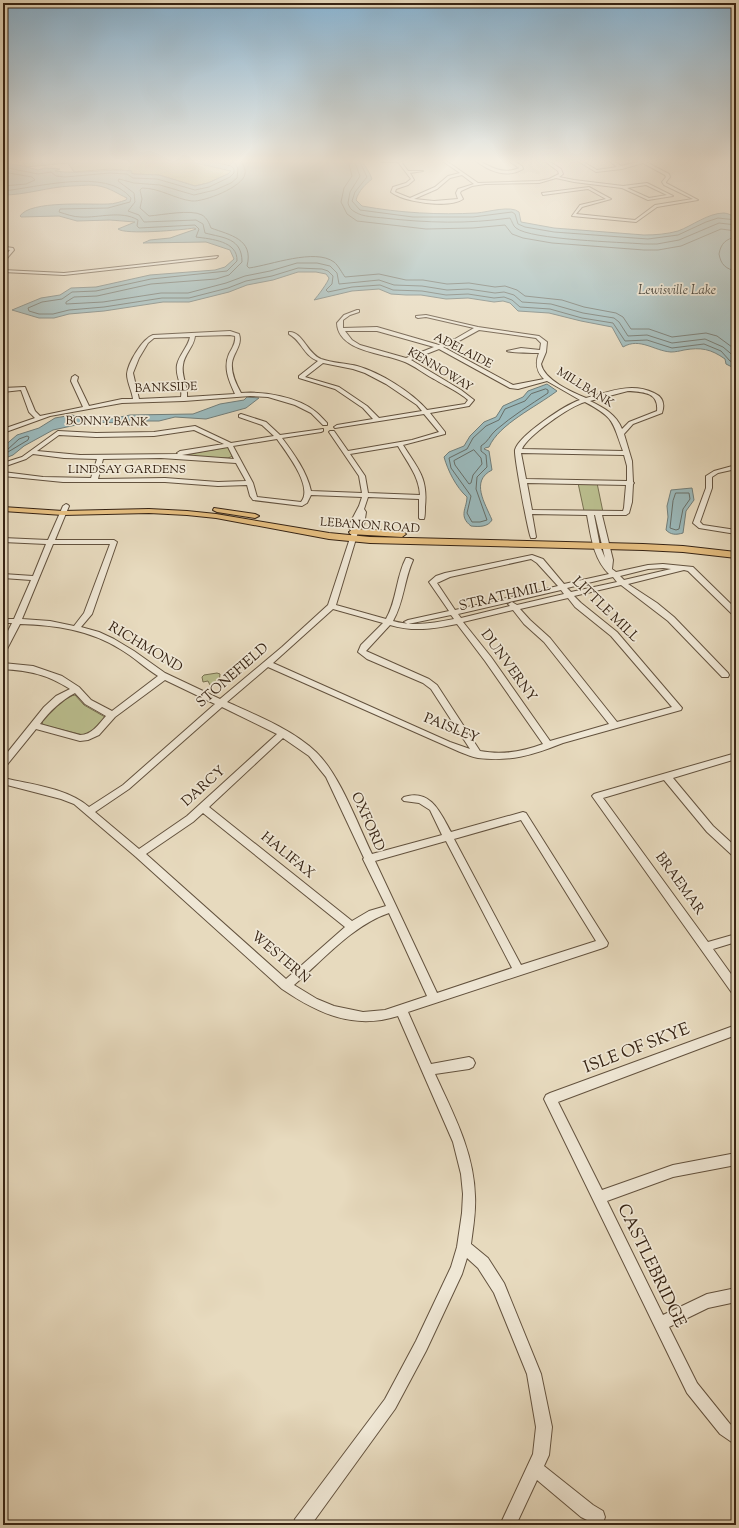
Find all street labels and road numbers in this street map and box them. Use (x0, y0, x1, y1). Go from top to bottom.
street label: ADELAIDE (430, 328, 496, 374)
street label: KENNOWAY (404, 343, 476, 397)
street label: MILLBANK (553, 363, 617, 413)
street label: BANKSIDE (134, 378, 198, 398)
street label: BONNY BANK (65, 412, 149, 432)
street label: LINDSAY GARDENS (68, 461, 186, 479)
street label: LEBANON ROAD (319, 514, 421, 538)
street label: LITTLE MILL (567, 573, 644, 648)
street label: STRATHMILL (457, 577, 553, 617)
street label: RICHMOND (104, 618, 186, 678)
street label: DUNVERNY (475, 626, 541, 706)
street label: STONEFIELD (193, 639, 273, 713)
street label: PAISLEY (420, 709, 482, 749)
street label: DARCY (178, 762, 230, 812)
street label: OXFORD (345, 789, 389, 855)
street label: HALIFAX (256, 828, 319, 884)
street label: BRAEMAR (649, 849, 709, 919)
street label: WESTERN (246, 927, 314, 989)
street label: ISLE OF SKYE (580, 1018, 694, 1080)
street label: CASTLEBRIDGE (611, 1200, 691, 1332)

